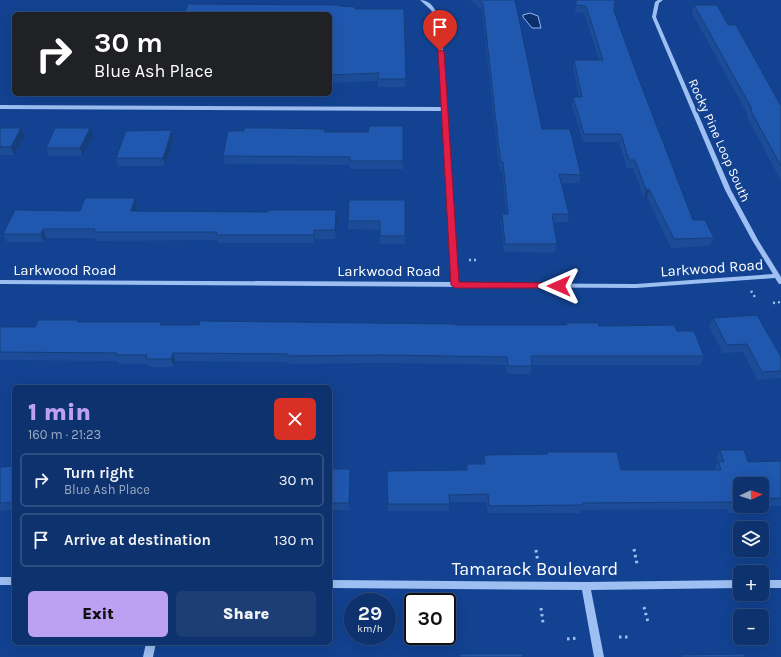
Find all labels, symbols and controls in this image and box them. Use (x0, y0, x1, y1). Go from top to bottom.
pin (423, 10, 457, 51)
icon: arrive (429, 16, 451, 38)
text: 30 m (94, 26, 163, 59)
icon: right (28, 28, 80, 80)
text: Blue Ash Place (94, 60, 213, 82)
street label: Rocky Pine Loop South (686, 76, 753, 204)
street label: Larkwood Road (660, 255, 764, 281)
street label: Larkwood Road (13, 261, 117, 279)
street label: Larkwood Road (337, 262, 441, 280)
position arrow (538, 265, 580, 307)
text: 1 min (28, 398, 91, 426)
button: close (274, 398, 316, 440)
text: 160 m · 21:23 (28, 427, 101, 442)
text: Turn right (64, 464, 134, 482)
icon: right (30, 469, 52, 491)
text: 30 m (279, 471, 314, 489)
north arrow (733, 477, 769, 513)
map controls (733, 477, 769, 645)
text: Blue Ash Place (64, 482, 150, 497)
button: layers (733, 521, 769, 557)
icon: arrive (30, 529, 52, 551)
text: Arrive at destination (64, 531, 211, 549)
text: 130 m (274, 531, 314, 549)
street label: Tamarack Boulevard (452, 558, 618, 580)
button: + (733, 565, 769, 601)
button: Exit (28, 591, 168, 637)
button: Share (176, 591, 316, 637)
speed limit sign: 30 (404, 593, 456, 645)
text: 29 (358, 602, 382, 625)
button: − (733, 609, 769, 645)
text: km/h (357, 623, 383, 635)

